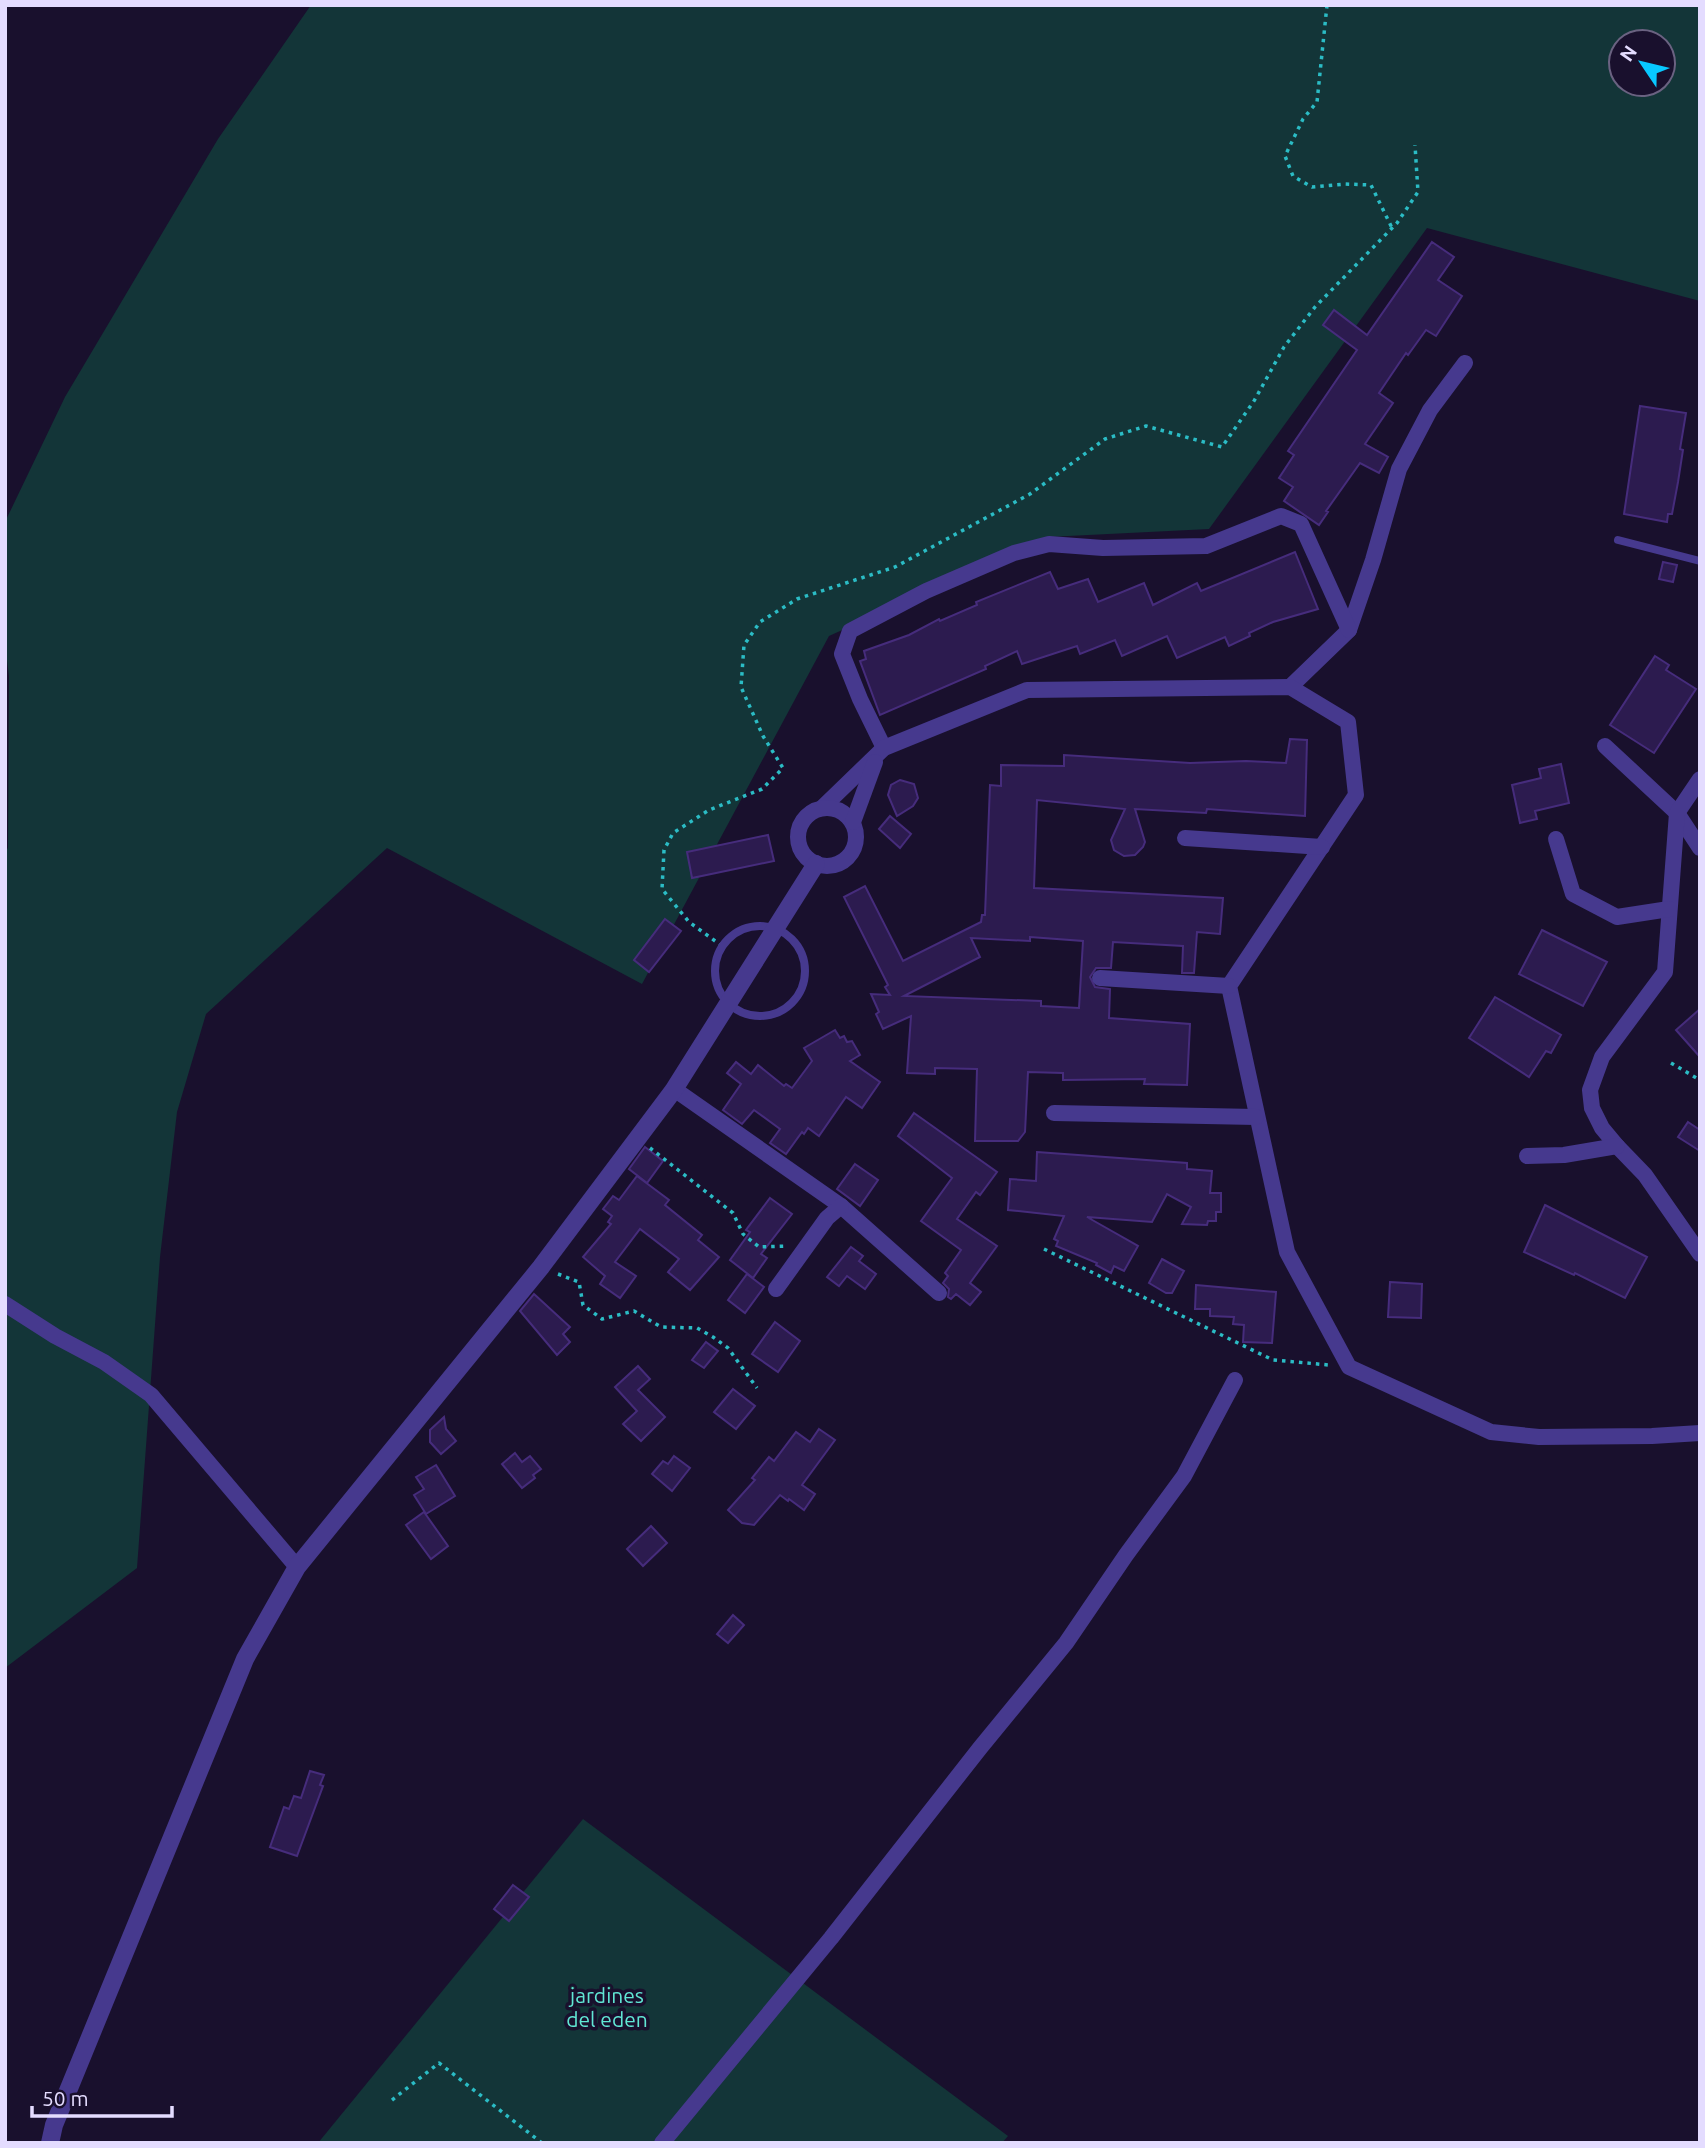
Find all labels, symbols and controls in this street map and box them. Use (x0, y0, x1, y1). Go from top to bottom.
north arrow (1607, 28, 1677, 98)
text: N (1615, 41, 1641, 65)
park label: jardines del eden (566, 1983, 648, 2031)
scale bar (32, 2074, 172, 2118)
text: 50 m (42, 2086, 89, 2110)

